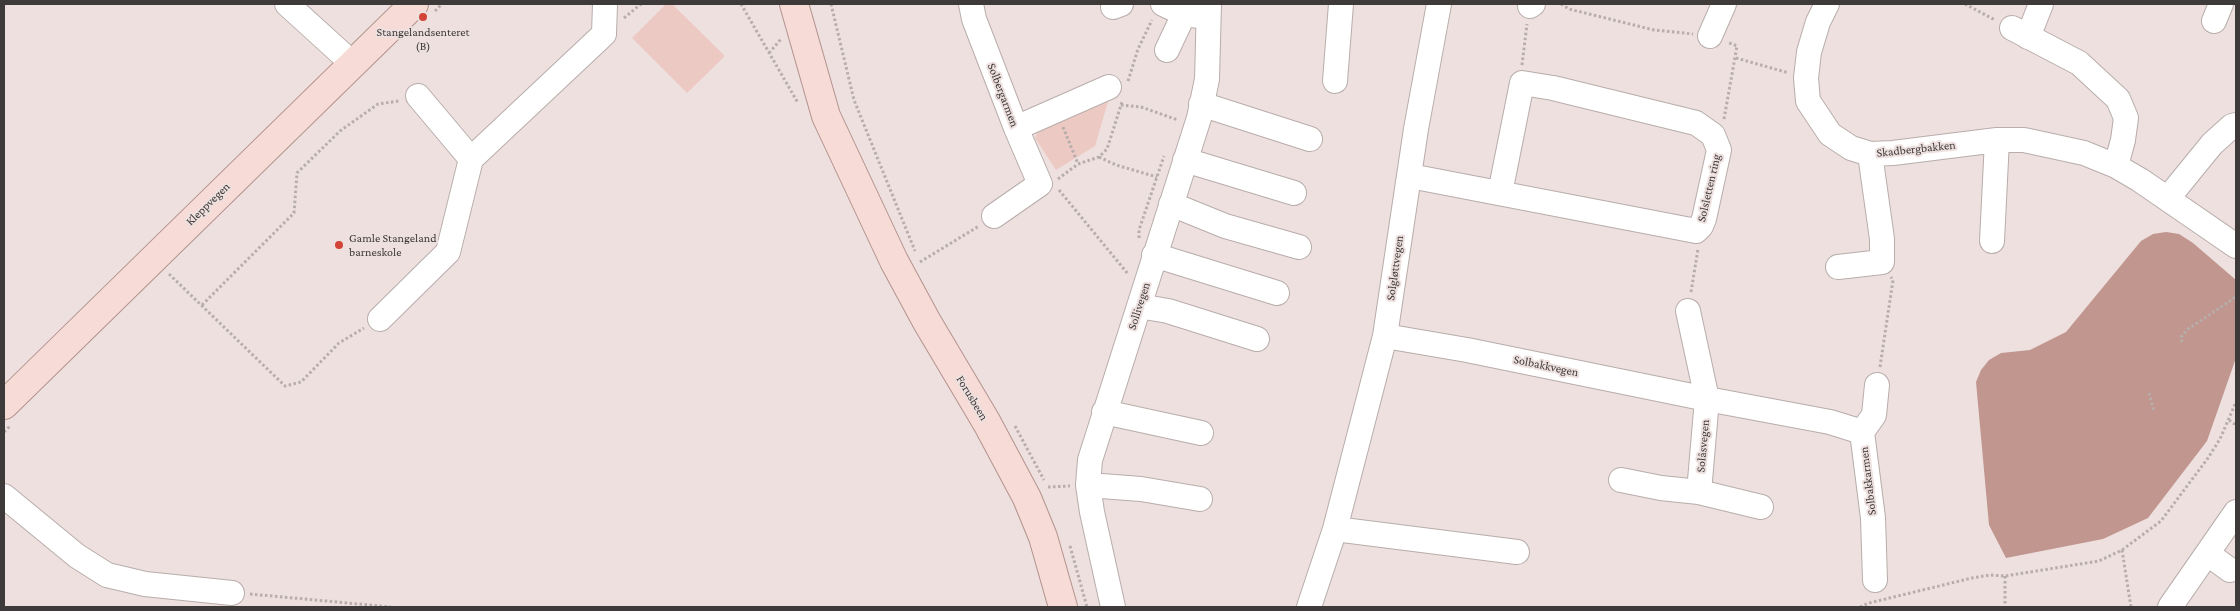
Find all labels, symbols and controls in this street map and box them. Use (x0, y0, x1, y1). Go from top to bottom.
marker: Stangelandsenteret (B) (417, 11, 429, 23)
place label: Stangelandsenteret (B) (377, 25, 469, 53)
street label: Solbergarmen (984, 61, 1022, 129)
street label: Skadbergbakken (1876, 138, 1956, 160)
street label: Solsletten ring (1694, 153, 1724, 223)
street label: Kleppvegen (183, 179, 233, 229)
place label: Gamle Stangeland barneskole (349, 231, 436, 259)
street label: Solgløttvegen (1383, 234, 1407, 302)
marker: Gamle Stangeland barneskole (333, 239, 345, 251)
street label: Sollivegen (1125, 280, 1153, 332)
street label: Solbakkvegen (1512, 352, 1580, 380)
street label: Forusbeen (953, 373, 991, 423)
street label: Solåsvegen (1694, 419, 1712, 473)
street label: Solbakkarmen (1857, 446, 1879, 516)

